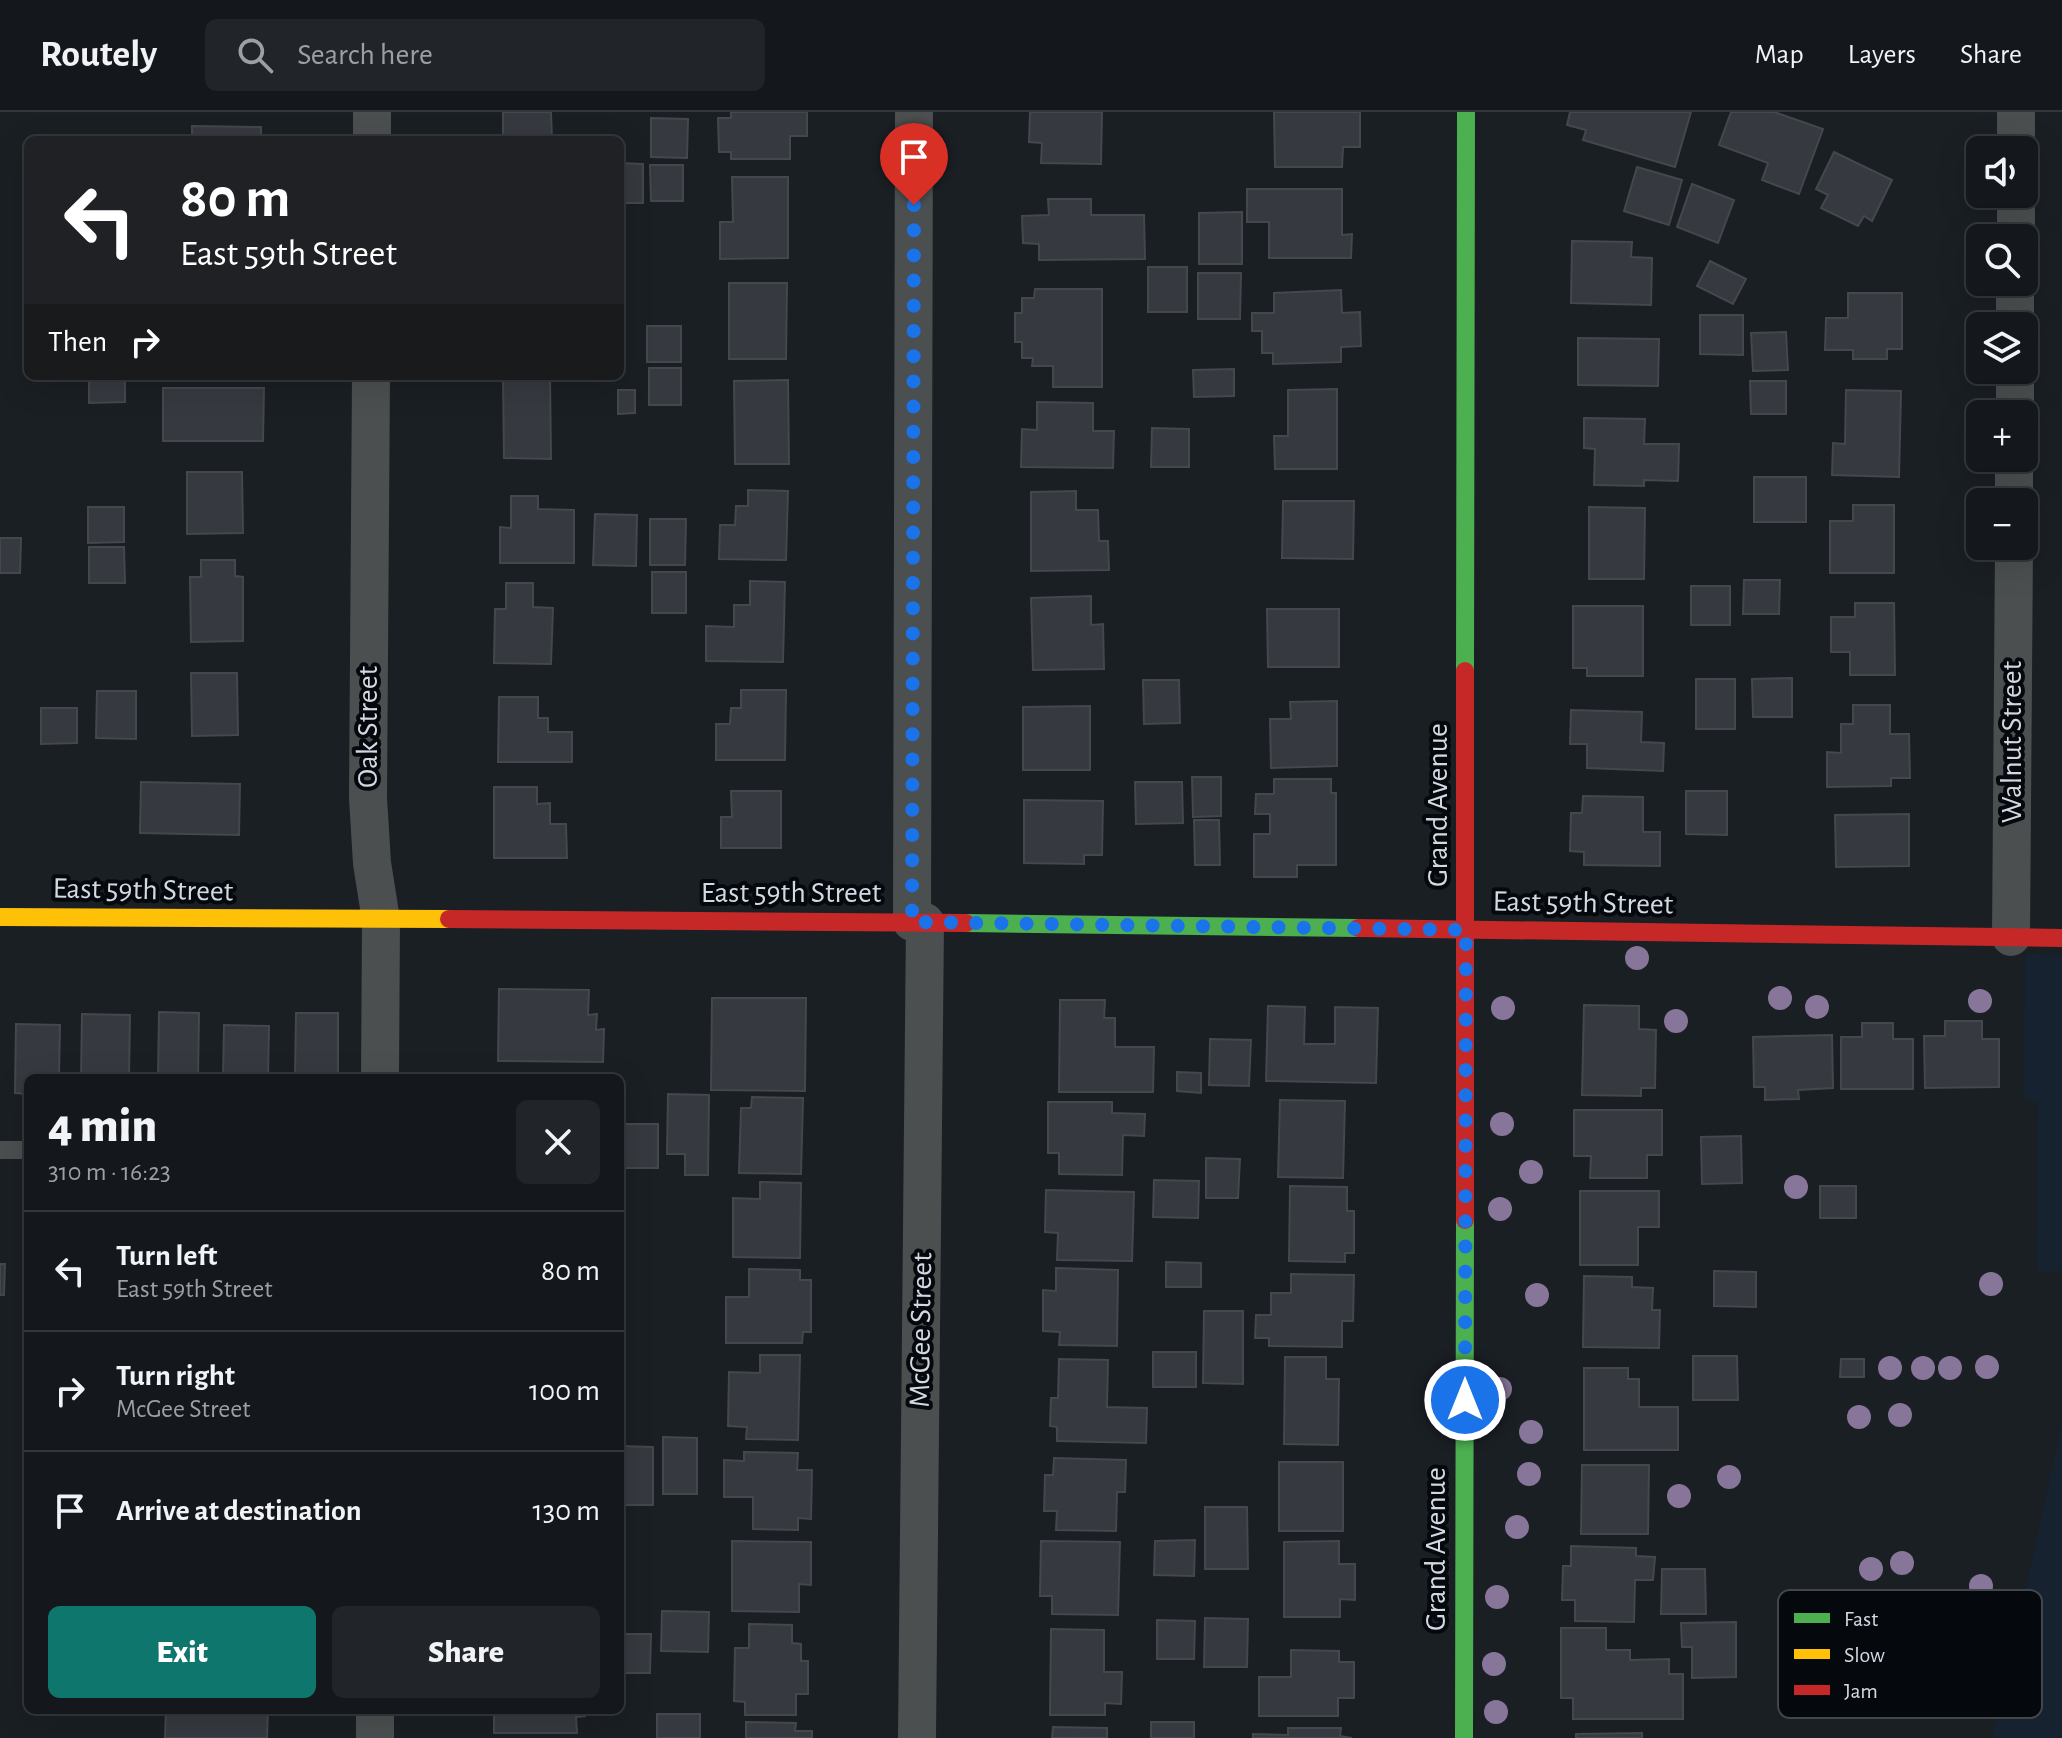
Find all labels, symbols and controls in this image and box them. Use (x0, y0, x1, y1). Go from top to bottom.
search box (205, 19, 765, 91)
icon: search (233, 33, 277, 77)
text: Routely (40, 36, 157, 74)
text: Search here (297, 40, 433, 70)
text: Map (1755, 41, 1804, 69)
text: Layers (1848, 41, 1916, 69)
text: Share (1960, 41, 2022, 69)
pin (880, 123, 948, 205)
icon: arrive (892, 135, 936, 179)
map controls (1966, 136, 2038, 560)
button: sound (1966, 136, 2038, 208)
icon: left (48, 168, 152, 272)
text: 80 m (180, 171, 290, 227)
button: search (1966, 224, 2038, 296)
text: East 59th Street (180, 236, 397, 272)
button: layers (1966, 312, 2038, 384)
icon: right (123, 320, 167, 364)
text: Then (48, 327, 107, 357)
button: + (1966, 400, 2038, 472)
button: − (1966, 488, 2038, 560)
street label: Walnut Street (1997, 660, 2027, 823)
street label: Oak Street (353, 665, 383, 788)
street label: Grand Avenue (1423, 723, 1453, 887)
street label: East 59th Street (52, 873, 234, 907)
street label: East 59th Street (701, 878, 882, 908)
street label: East 59th Street (1492, 886, 1674, 920)
button: close (516, 1100, 600, 1184)
text: 4 min (48, 1103, 157, 1151)
text: 310 m · 16:23 (48, 1159, 171, 1185)
text: Turn left (116, 1241, 217, 1271)
icon: left (48, 1249, 92, 1293)
street label: McGee Street (905, 1252, 937, 1408)
text: 80 m (541, 1256, 600, 1286)
text: East 59th Street (116, 1276, 273, 1302)
position arrow (1423, 1358, 1507, 1442)
text: Turn right (116, 1361, 235, 1391)
icon: right (48, 1369, 92, 1413)
text: 100 m (529, 1376, 600, 1406)
text: McGee Street (116, 1396, 251, 1422)
street label: Grand Avenue (1421, 1467, 1451, 1631)
icon: arrive (48, 1489, 92, 1533)
text: Arrive at destination (116, 1496, 362, 1526)
text: 130 m (533, 1496, 600, 1526)
legend (1778, 1590, 2042, 1718)
button: Exit (48, 1606, 316, 1698)
button: Share (332, 1606, 600, 1698)
text: Fast (1844, 1608, 1878, 1630)
text: Slow (1844, 1644, 1885, 1666)
text: Jam (1844, 1680, 1878, 1702)

